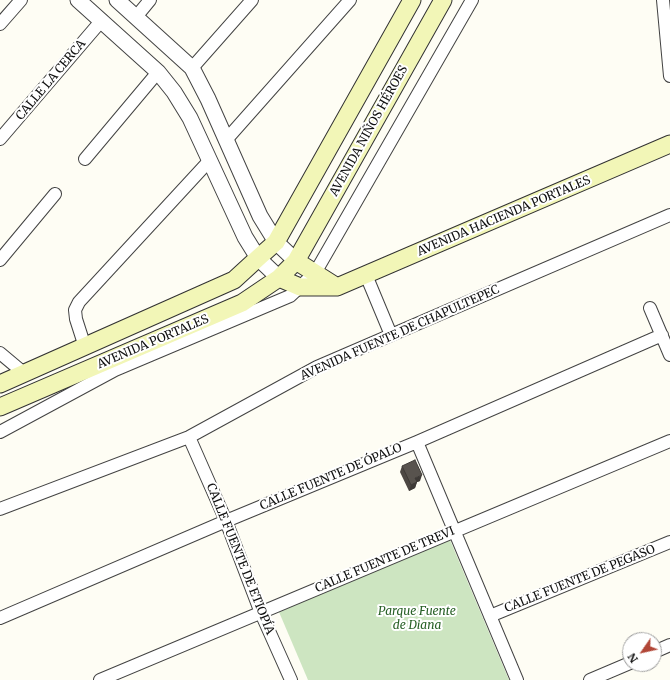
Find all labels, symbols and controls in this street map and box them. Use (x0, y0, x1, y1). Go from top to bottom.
street label: CALLE LA CERCA (13, 37, 89, 123)
street label: AVENIDA NIÑOS HÉROES (327, 63, 411, 199)
street label: AVENIDA HACIENDA PORTALES (415, 173, 593, 259)
street label: AVENIDA FUENTE DE CHAPULTEPEC (298, 282, 502, 384)
street label: AVENIDA PORTALES (95, 312, 211, 372)
street label: CALLE FUENTE DE ÓPALO (258, 441, 404, 513)
street label: CALLE FUENTE DE ETIOPÍA (203, 481, 277, 637)
street label: CALLE FUENTE DE TREVI (313, 524, 457, 596)
street label: CALLE FUENTE DE PEGASO (503, 542, 657, 616)
park label: Parque Fuente de Diana (378, 605, 456, 633)
north arrow (622, 632, 662, 672)
text: N (625, 651, 641, 666)

